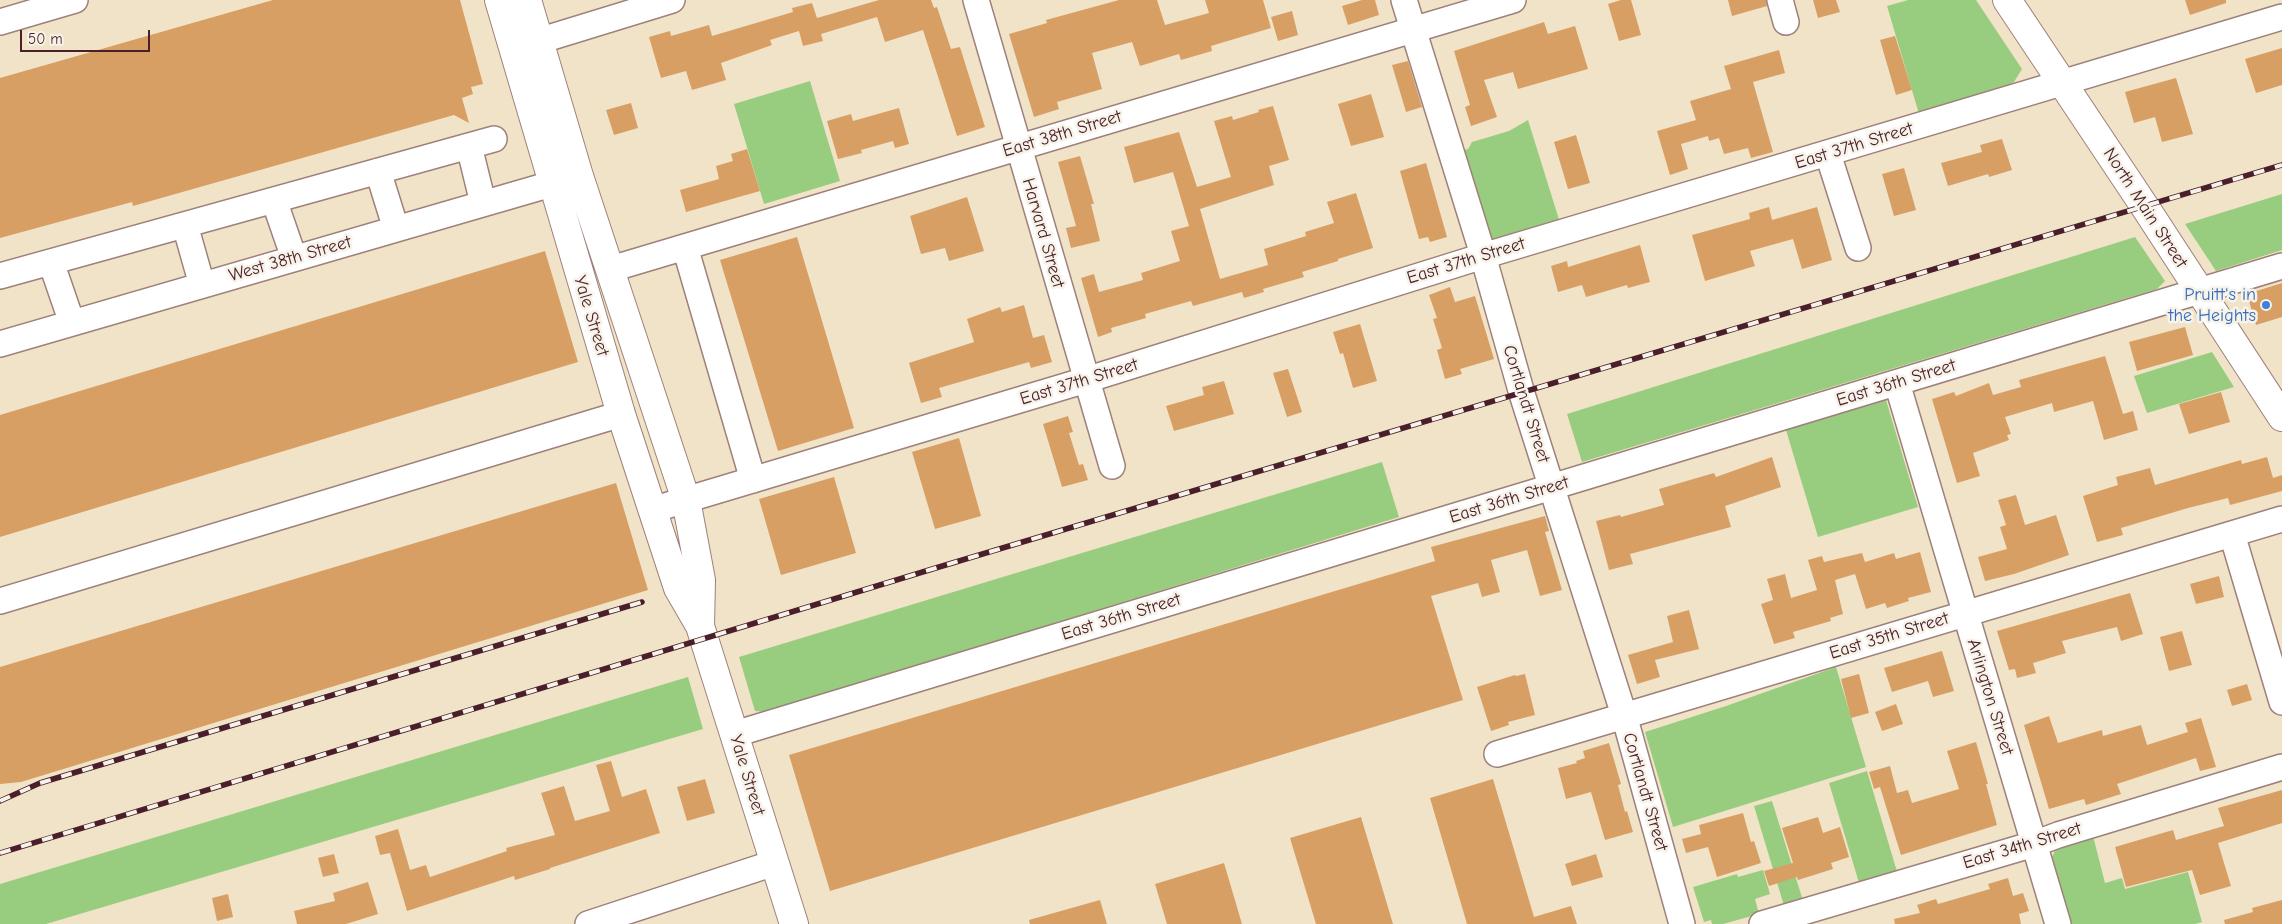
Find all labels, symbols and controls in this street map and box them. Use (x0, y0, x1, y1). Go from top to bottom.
scale bar (22, 20, 152, 52)
text: 50 m (28, 30, 63, 48)
street label: East 38th Street (1000, 106, 1124, 162)
street label: East 37th Street (1792, 118, 1916, 174)
street label: North Main Street (2098, 144, 2192, 272)
street label: Harvard Street (1017, 176, 1069, 290)
street label: West 38th Street (226, 231, 354, 287)
street label: East 37th Street (1404, 233, 1528, 289)
street label: Yale Street (569, 273, 613, 359)
place label: Pruitt's in the Heights (2168, 284, 2256, 326)
marker: Pruitt's in the Heights (2260, 299, 2272, 311)
street label: Cortlandt Street (1498, 343, 1554, 465)
street label: East 37th Street (1017, 354, 1141, 410)
street label: East 36th Street (1834, 355, 1958, 411)
street label: East 36th Street (1447, 472, 1571, 528)
street label: East 36th Street (1059, 589, 1183, 645)
street label: East 35th Street (1827, 608, 1951, 664)
street label: Arlington Street (1962, 636, 2018, 758)
street label: Cortlandt Street (1618, 730, 1672, 854)
street label: Yale Street (725, 732, 769, 818)
street label: East 34th Street (1960, 818, 2084, 874)

